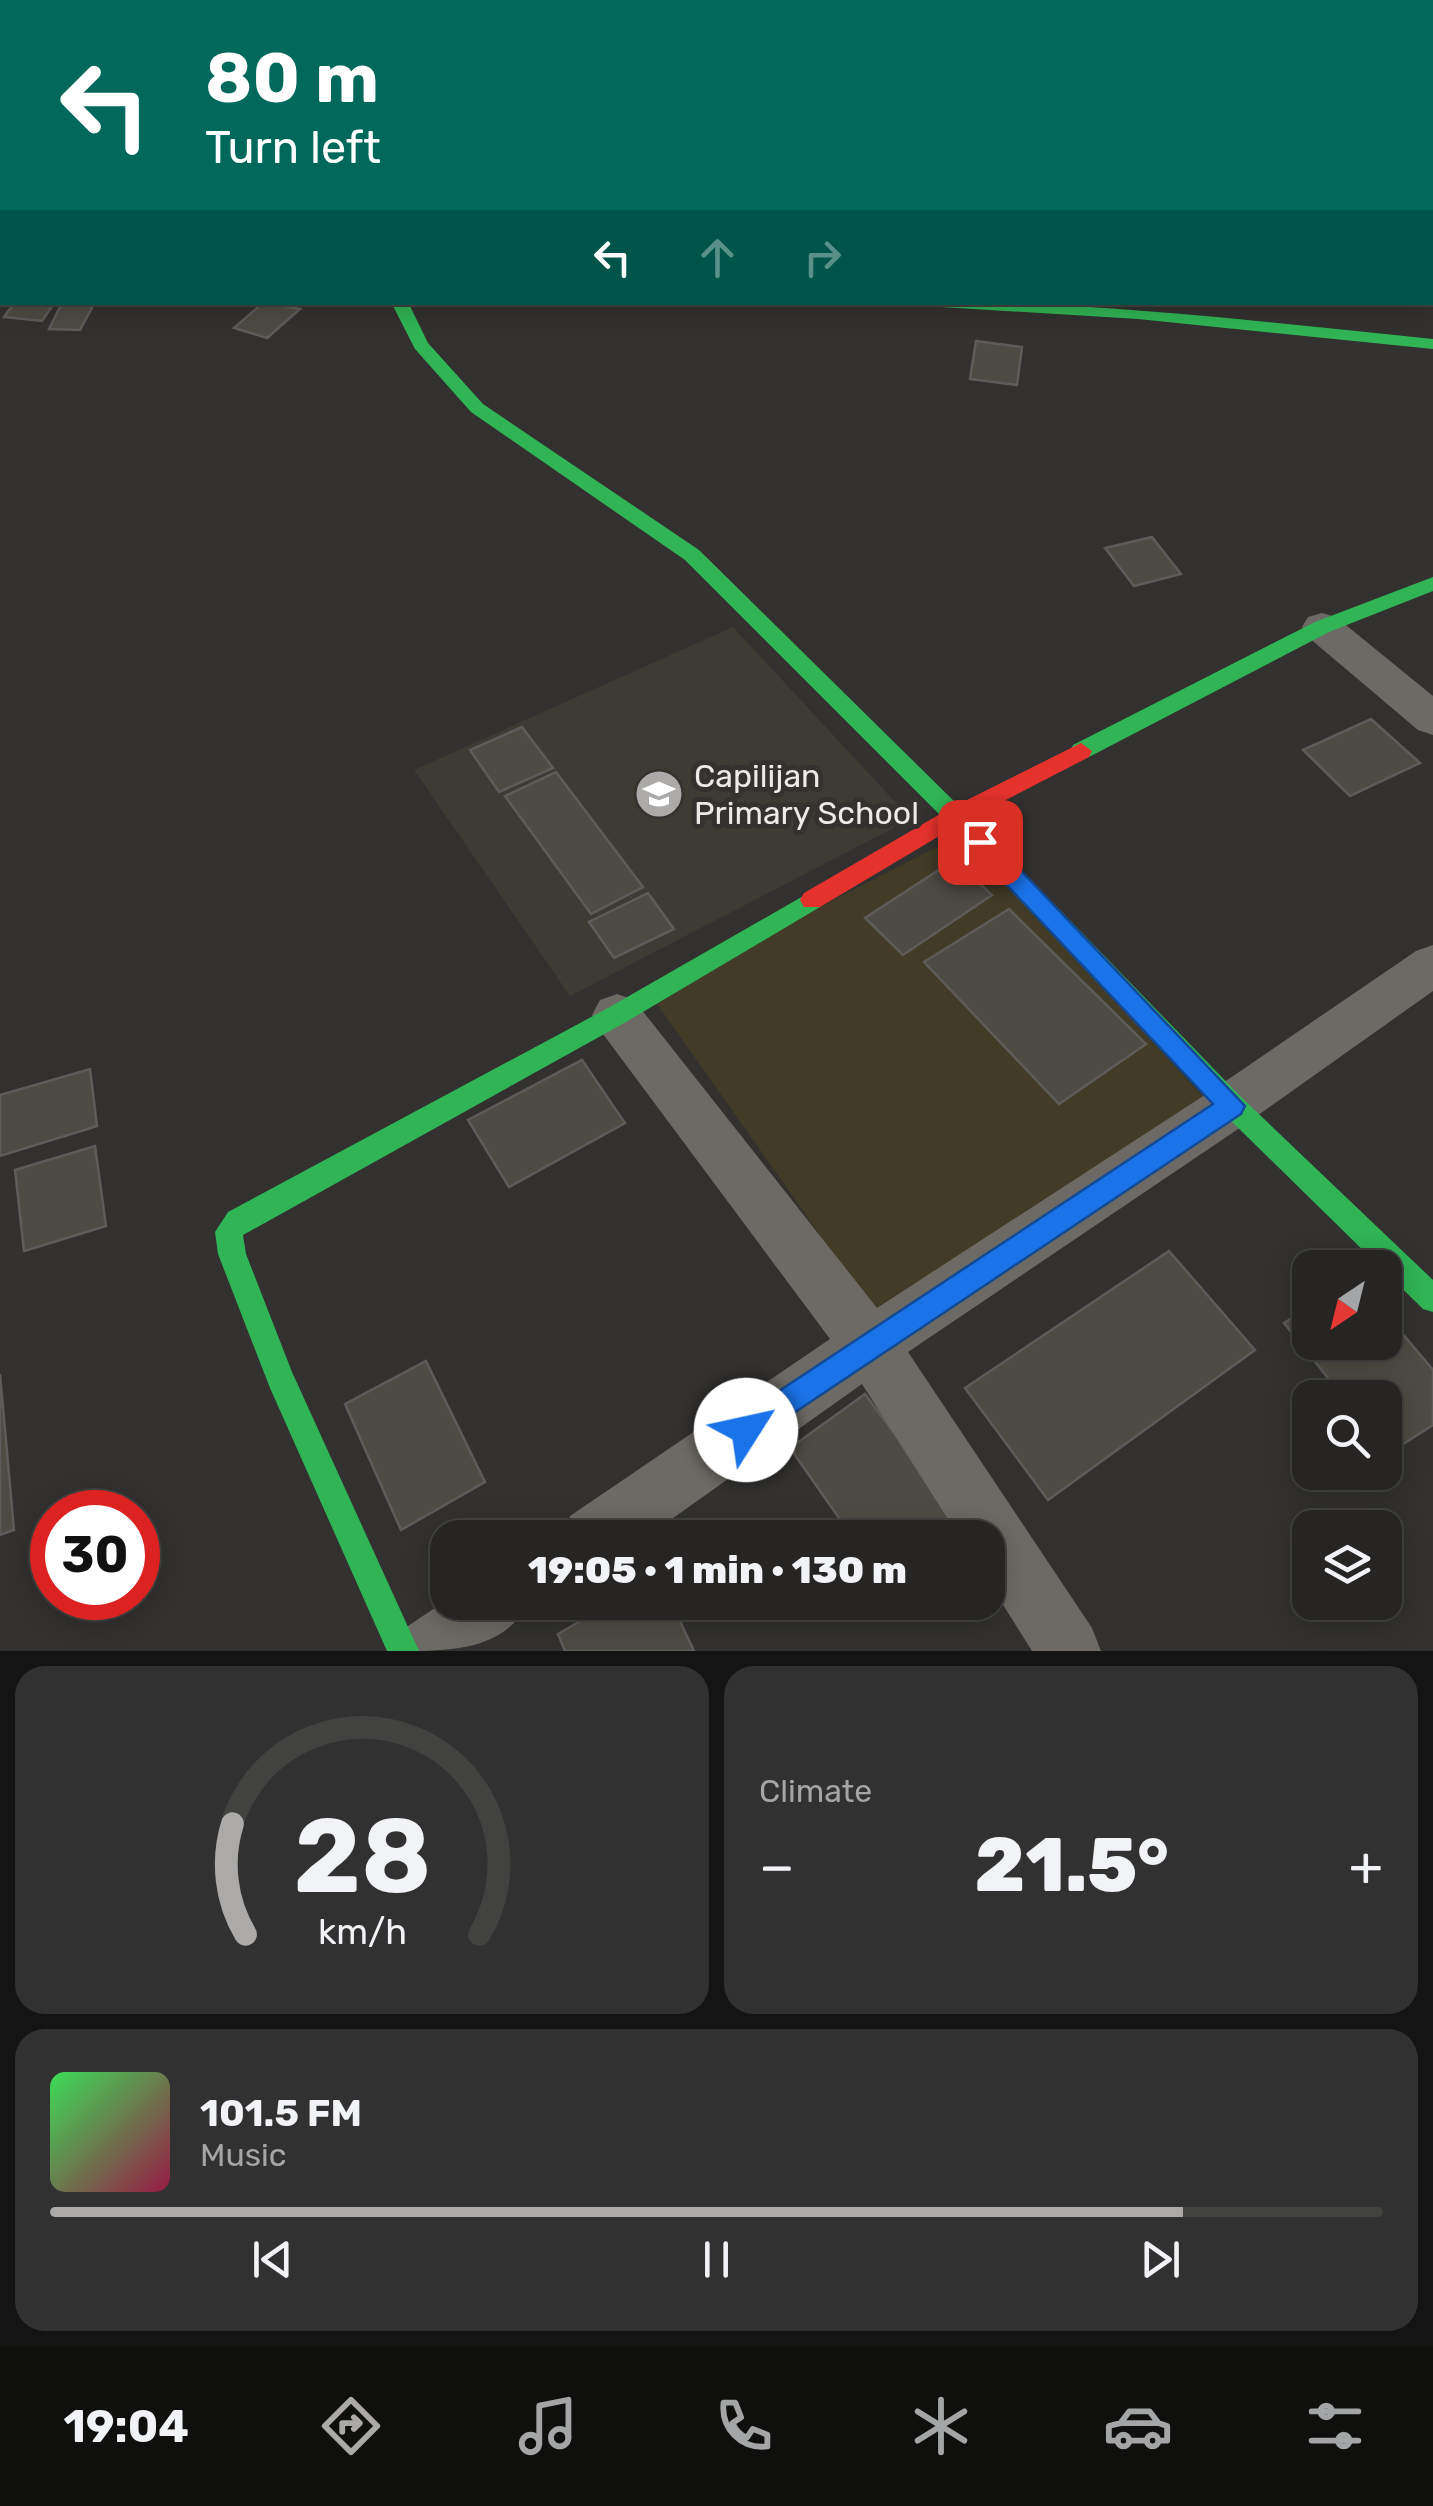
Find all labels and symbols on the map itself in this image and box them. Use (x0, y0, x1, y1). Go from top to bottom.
place label: Capilijan Primary School (694, 757, 919, 832)
school or university icon: Capilijan Primary School (633, 768, 685, 820)
pin (938, 800, 1023, 885)
north arrow (1292, 1250, 1402, 1360)
position arrow (694, 1378, 798, 1482)
speed limit sign: 30 (30, 1490, 160, 1620)

